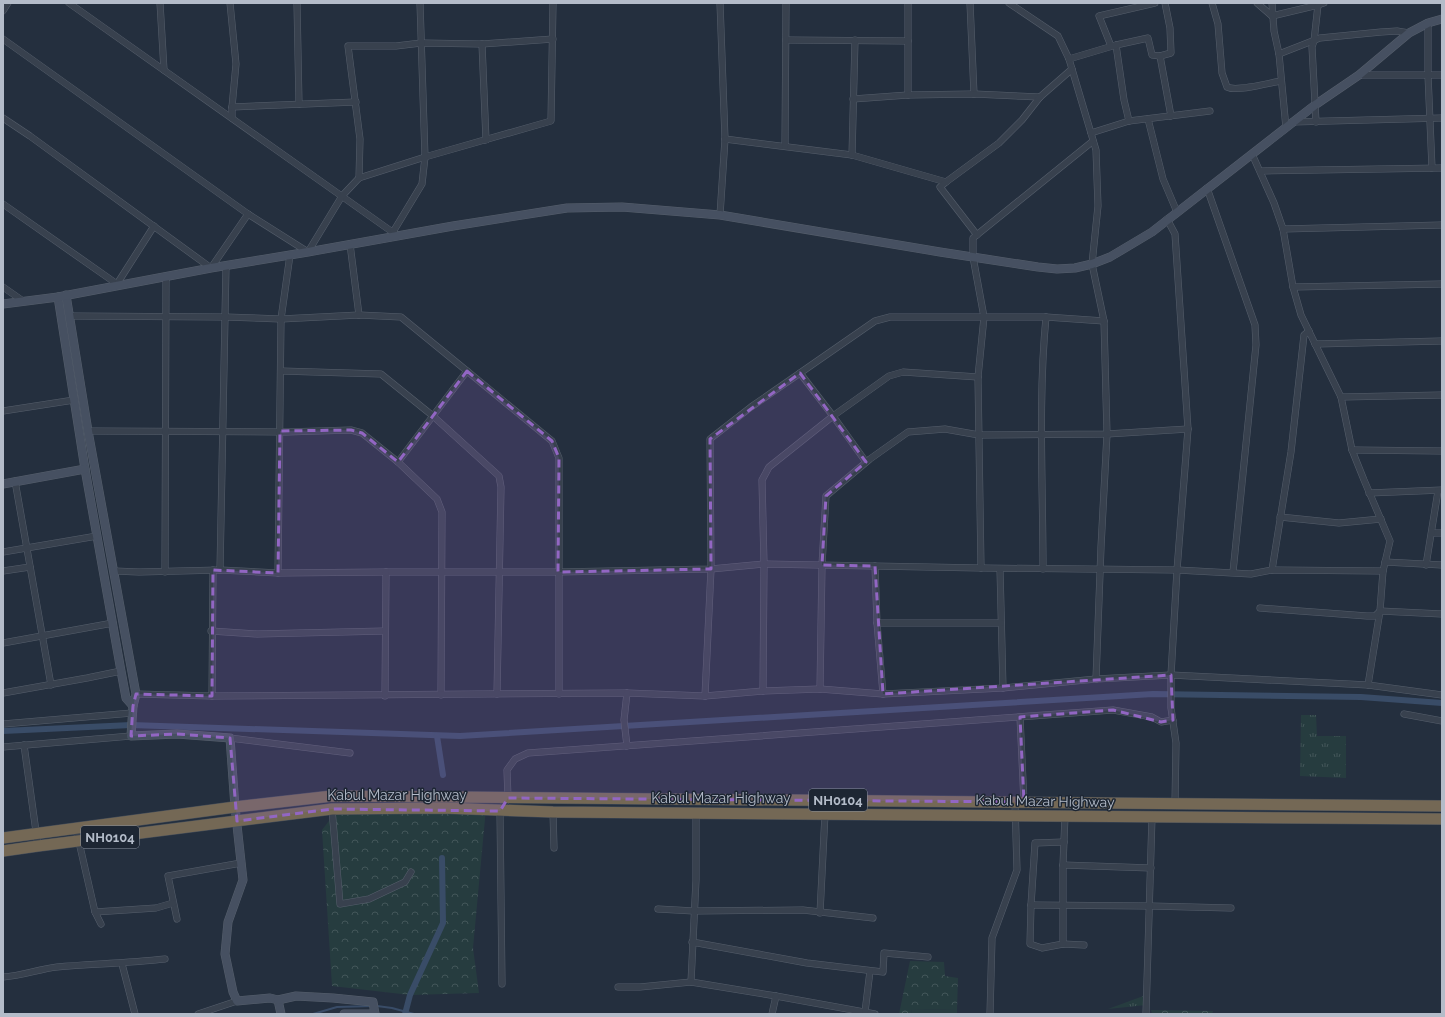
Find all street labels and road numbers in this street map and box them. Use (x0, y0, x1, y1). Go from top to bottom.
street label: Kabul Mazar Highway (327, 787, 467, 803)
road number: NH0104 (809, 789, 867, 811)
street label: Kabul Mazar Highway (651, 790, 791, 806)
street label: Kabul Mazar Highway (975, 792, 1115, 810)
road number: NH0104 (81, 826, 139, 848)

